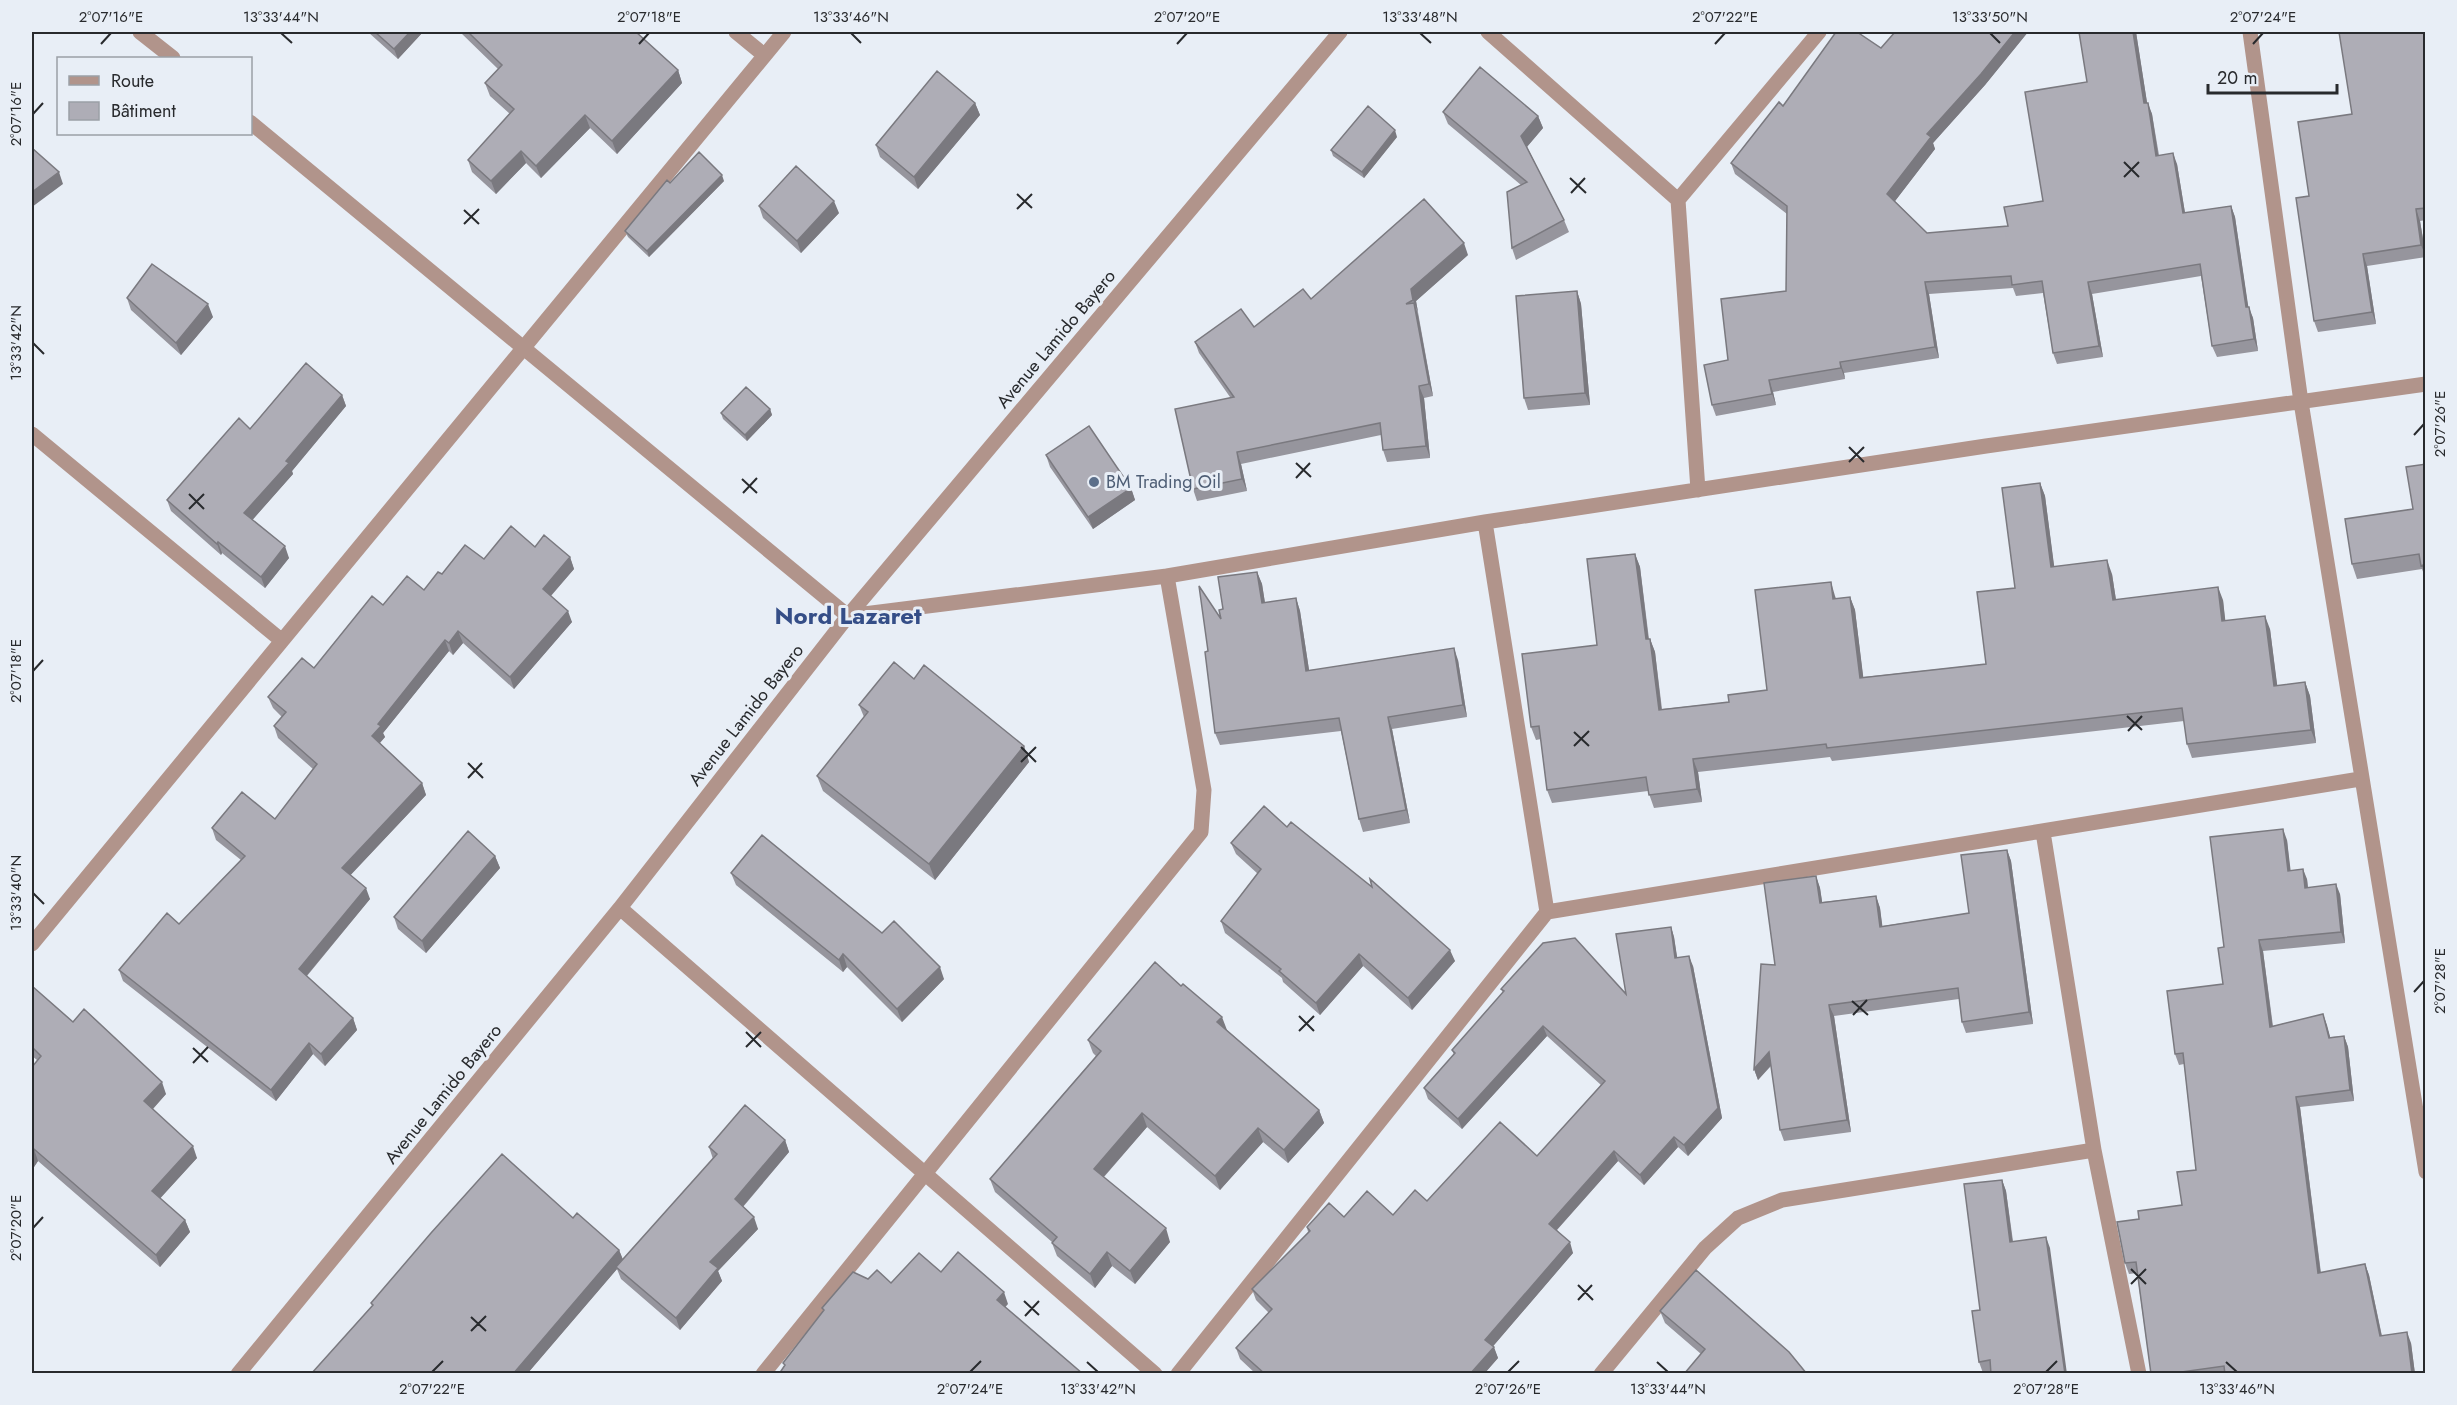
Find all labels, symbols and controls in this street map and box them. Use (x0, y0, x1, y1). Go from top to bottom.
text: 2°07'16"E (79, 6, 143, 28)
text: 13°33'44"N (243, 6, 319, 28)
text: 2°07'18"E (617, 6, 681, 28)
text: 13°33'46"N (813, 6, 889, 28)
text: 2°07'20"E (1154, 6, 1220, 28)
text: 13°33'48"N (1382, 6, 1458, 28)
text: 2°07'22"E (1692, 6, 1758, 28)
text: 13°33'50"N (1952, 6, 2028, 28)
text: 2°07'24"E (2230, 6, 2296, 28)
legend (57, 57, 252, 135)
scale bar (2208, 57, 2337, 95)
text: 20 m (2217, 65, 2257, 91)
text: Route (111, 68, 154, 94)
text: 2°07'16"E (5, 82, 27, 146)
text: Bâtiment (111, 98, 177, 124)
street label: Avenue Lamido Bayero (990, 264, 1122, 414)
text: 13°33'42"N (5, 305, 27, 381)
text: 2°07'26"E (2429, 391, 2451, 457)
place label: BM Trading Oil (1106, 469, 1221, 495)
marker: BM Trading Oil (1087, 475, 1101, 489)
district label: Nord Lazaret (774, 598, 922, 633)
street label: Avenue Lamido Bayero (682, 638, 810, 791)
text: 2°07'18"E (5, 639, 27, 703)
text: 13°33'40"N (5, 855, 27, 931)
text: 2°07'28"E (2429, 948, 2451, 1014)
street label: Avenue Lamido Bayero (378, 1018, 508, 1170)
text: 2°07'20"E (5, 1195, 27, 1261)
text: 2°07'22"E (399, 1378, 465, 1400)
text: 2°07'24"E (937, 1378, 1003, 1400)
text: 13°33'42"N (1060, 1378, 1136, 1400)
text: 2°07'26"E (1475, 1378, 1541, 1400)
text: 13°33'44"N (1630, 1378, 1706, 1400)
text: 2°07'28"E (2013, 1378, 2079, 1400)
text: 13°33'46"N (2199, 1378, 2275, 1400)

